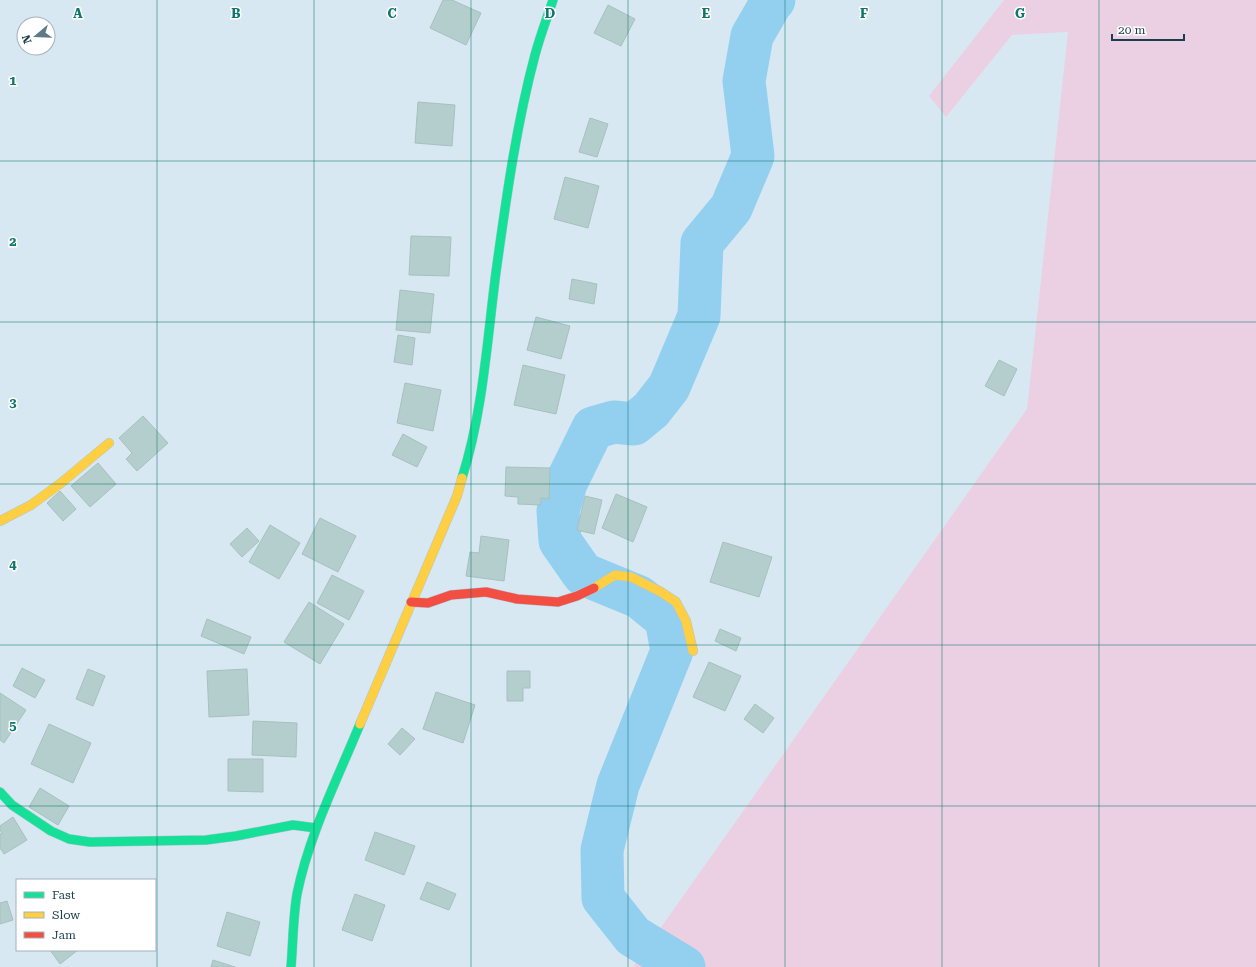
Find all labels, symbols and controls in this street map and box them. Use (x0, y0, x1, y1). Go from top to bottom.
text: A (73, 6, 83, 21)
text: B (231, 6, 241, 21)
text: C (387, 6, 397, 21)
text: D (545, 6, 555, 21)
text: E (702, 6, 710, 21)
text: F (860, 6, 868, 21)
text: G (1015, 6, 1025, 21)
north arrow (16, 16, 56, 56)
scale bar (1112, 16, 1184, 42)
text: 20 m (1118, 23, 1145, 37)
text: N (19, 32, 35, 45)
text: 1 (9, 73, 17, 88)
text: 2 (9, 234, 17, 249)
text: 3 (9, 395, 17, 410)
text: 4 (9, 557, 17, 572)
text: 5 (9, 718, 17, 733)
legend (16, 879, 156, 951)
text: Fast (52, 888, 76, 902)
text: Slow (52, 908, 80, 922)
text: Jam (52, 928, 76, 942)

